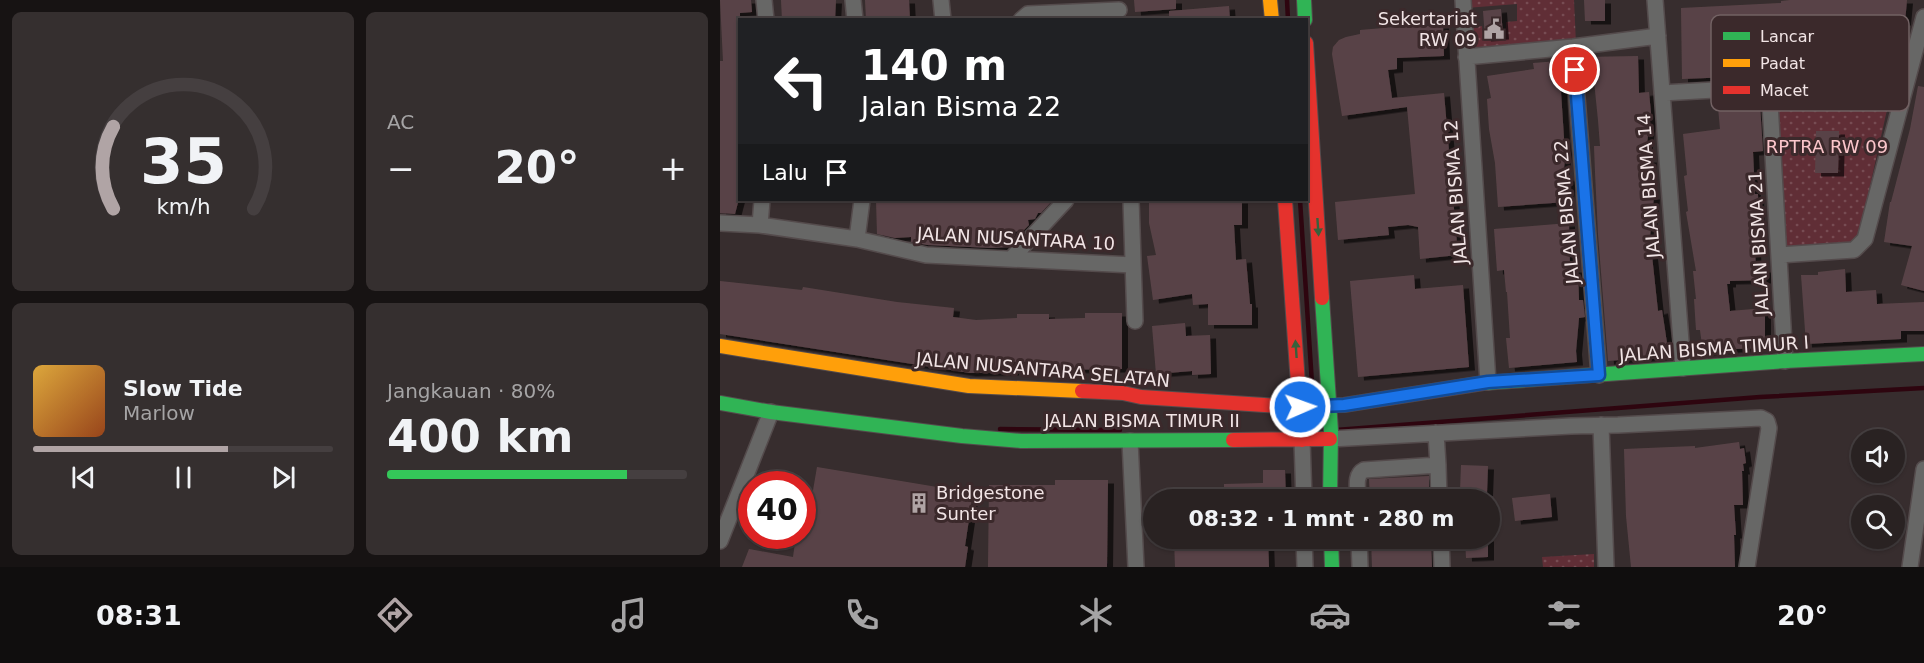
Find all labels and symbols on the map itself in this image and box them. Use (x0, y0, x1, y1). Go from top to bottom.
place label: Sekertariat RW 09 (1378, 8, 1477, 50)
legend (1711, 15, 1909, 111)
public building icon: Sekertariat RW 09 (1482, 17, 1506, 41)
text: Lancar (1760, 27, 1814, 46)
pin (1549, 44, 1600, 95)
text: Padat (1760, 54, 1805, 73)
text: Macet (1760, 81, 1809, 100)
street label: JALAN BISMA 14 (1633, 113, 1664, 260)
street label: JALAN BISMA 12 (1440, 119, 1471, 266)
park label: RPTRA RW 09 (1766, 136, 1888, 157)
street label: JALAN BISMA 22 (1550, 139, 1583, 286)
street label: JALAN BISMA 21 (1744, 170, 1773, 317)
one-way arrow (1313, 218, 1323, 237)
street label: JALAN NUSANTARA 10 (916, 223, 1115, 254)
street label: JALAN BISMA TIMUR I (1617, 331, 1810, 366)
one-way arrow (1291, 339, 1301, 358)
street label: JALAN NUSANTARA SELATAN (914, 348, 1171, 391)
position arrow (1268, 375, 1332, 439)
street label: JALAN BISMA TIMUR II (1043, 410, 1240, 431)
speed limit sign: 40 (738, 471, 816, 549)
place label: Bridgestone Sunter (936, 482, 1045, 524)
building icon: Bridgestone Sunter (907, 491, 931, 515)

